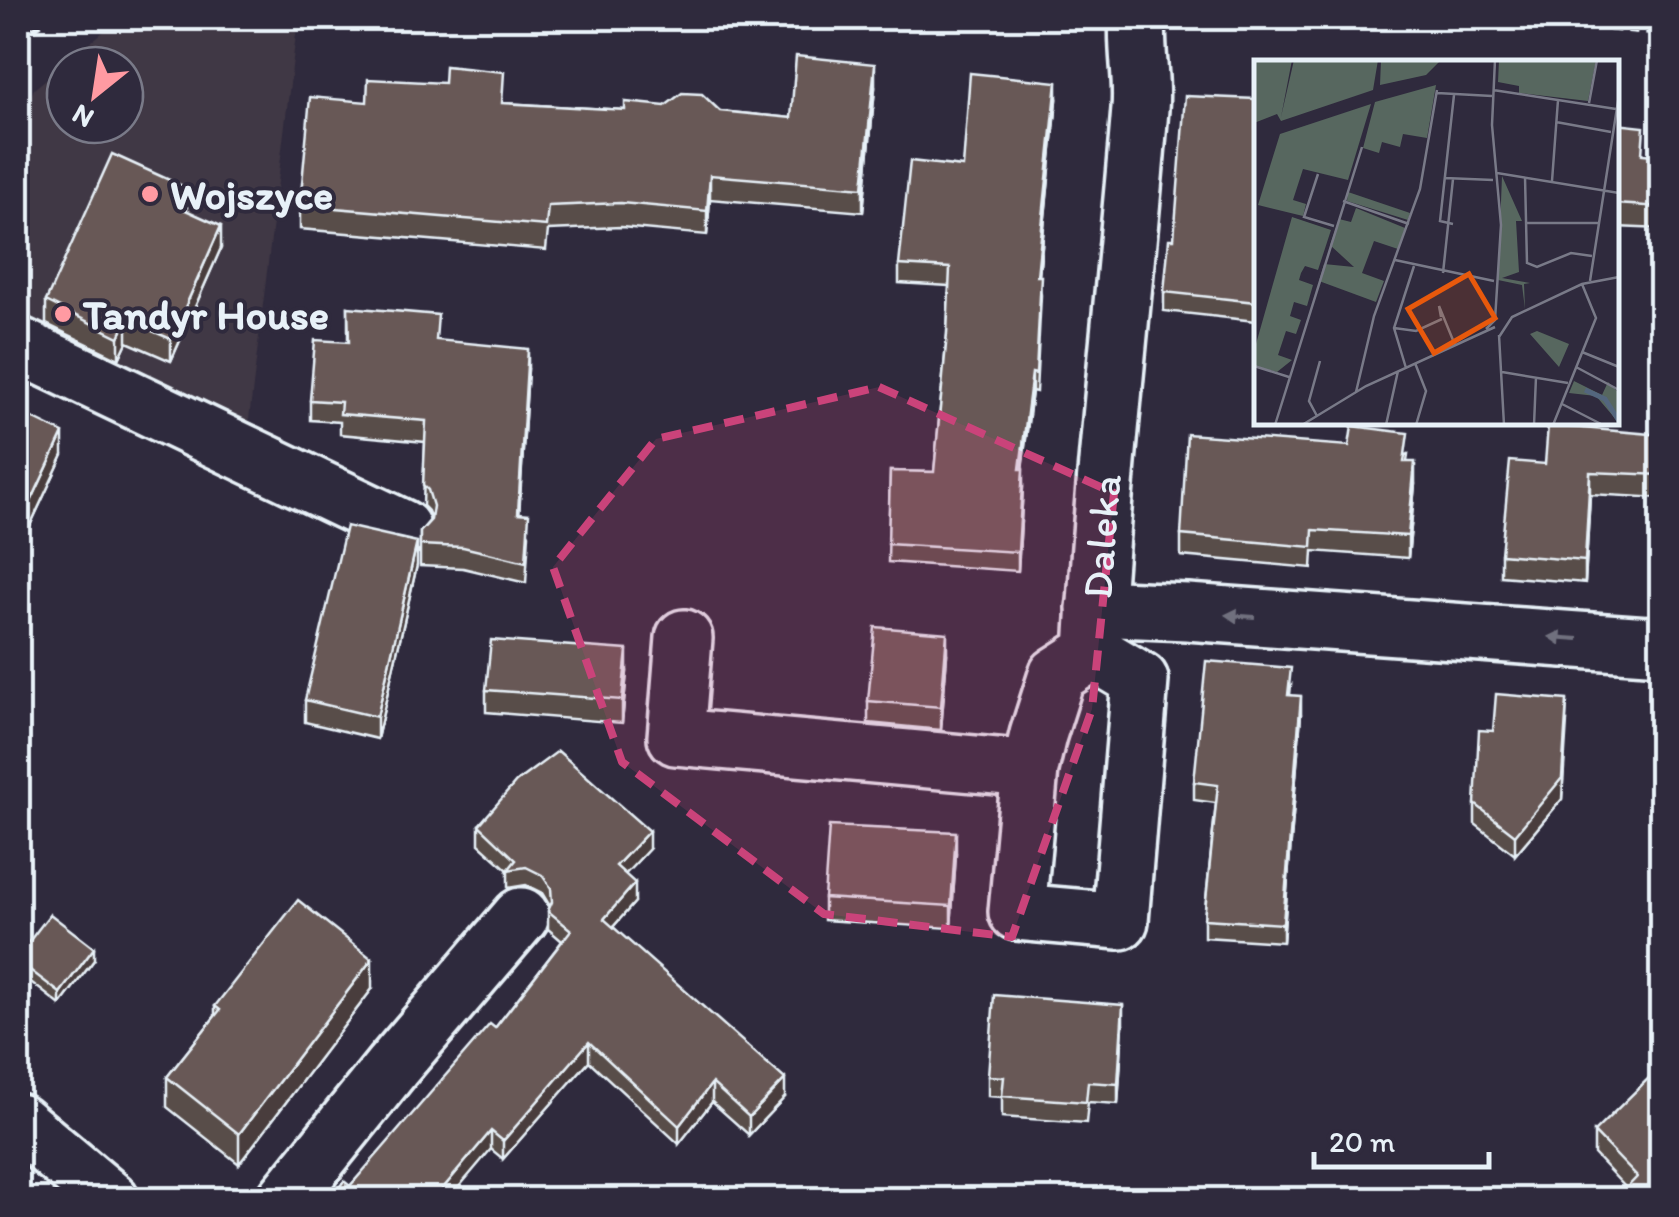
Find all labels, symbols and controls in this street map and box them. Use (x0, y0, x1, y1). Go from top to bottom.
north arrow (45, 45, 145, 145)
inset map (1254, 60, 1619, 425)
text: N (66, 97, 99, 136)
place label: Wojszyce (170, 169, 333, 220)
marker: Wojszyce (139, 183, 161, 205)
place label: Tandyr House (82, 289, 329, 340)
marker: Tandyr House (52, 303, 74, 325)
street label: Daleka (1071, 472, 1132, 600)
one-way arrow (1224, 608, 1256, 624)
one-way arrow (1548, 630, 1580, 646)
scale bar (1314, 1107, 1489, 1169)
text: 20 m (1329, 1123, 1395, 1160)

